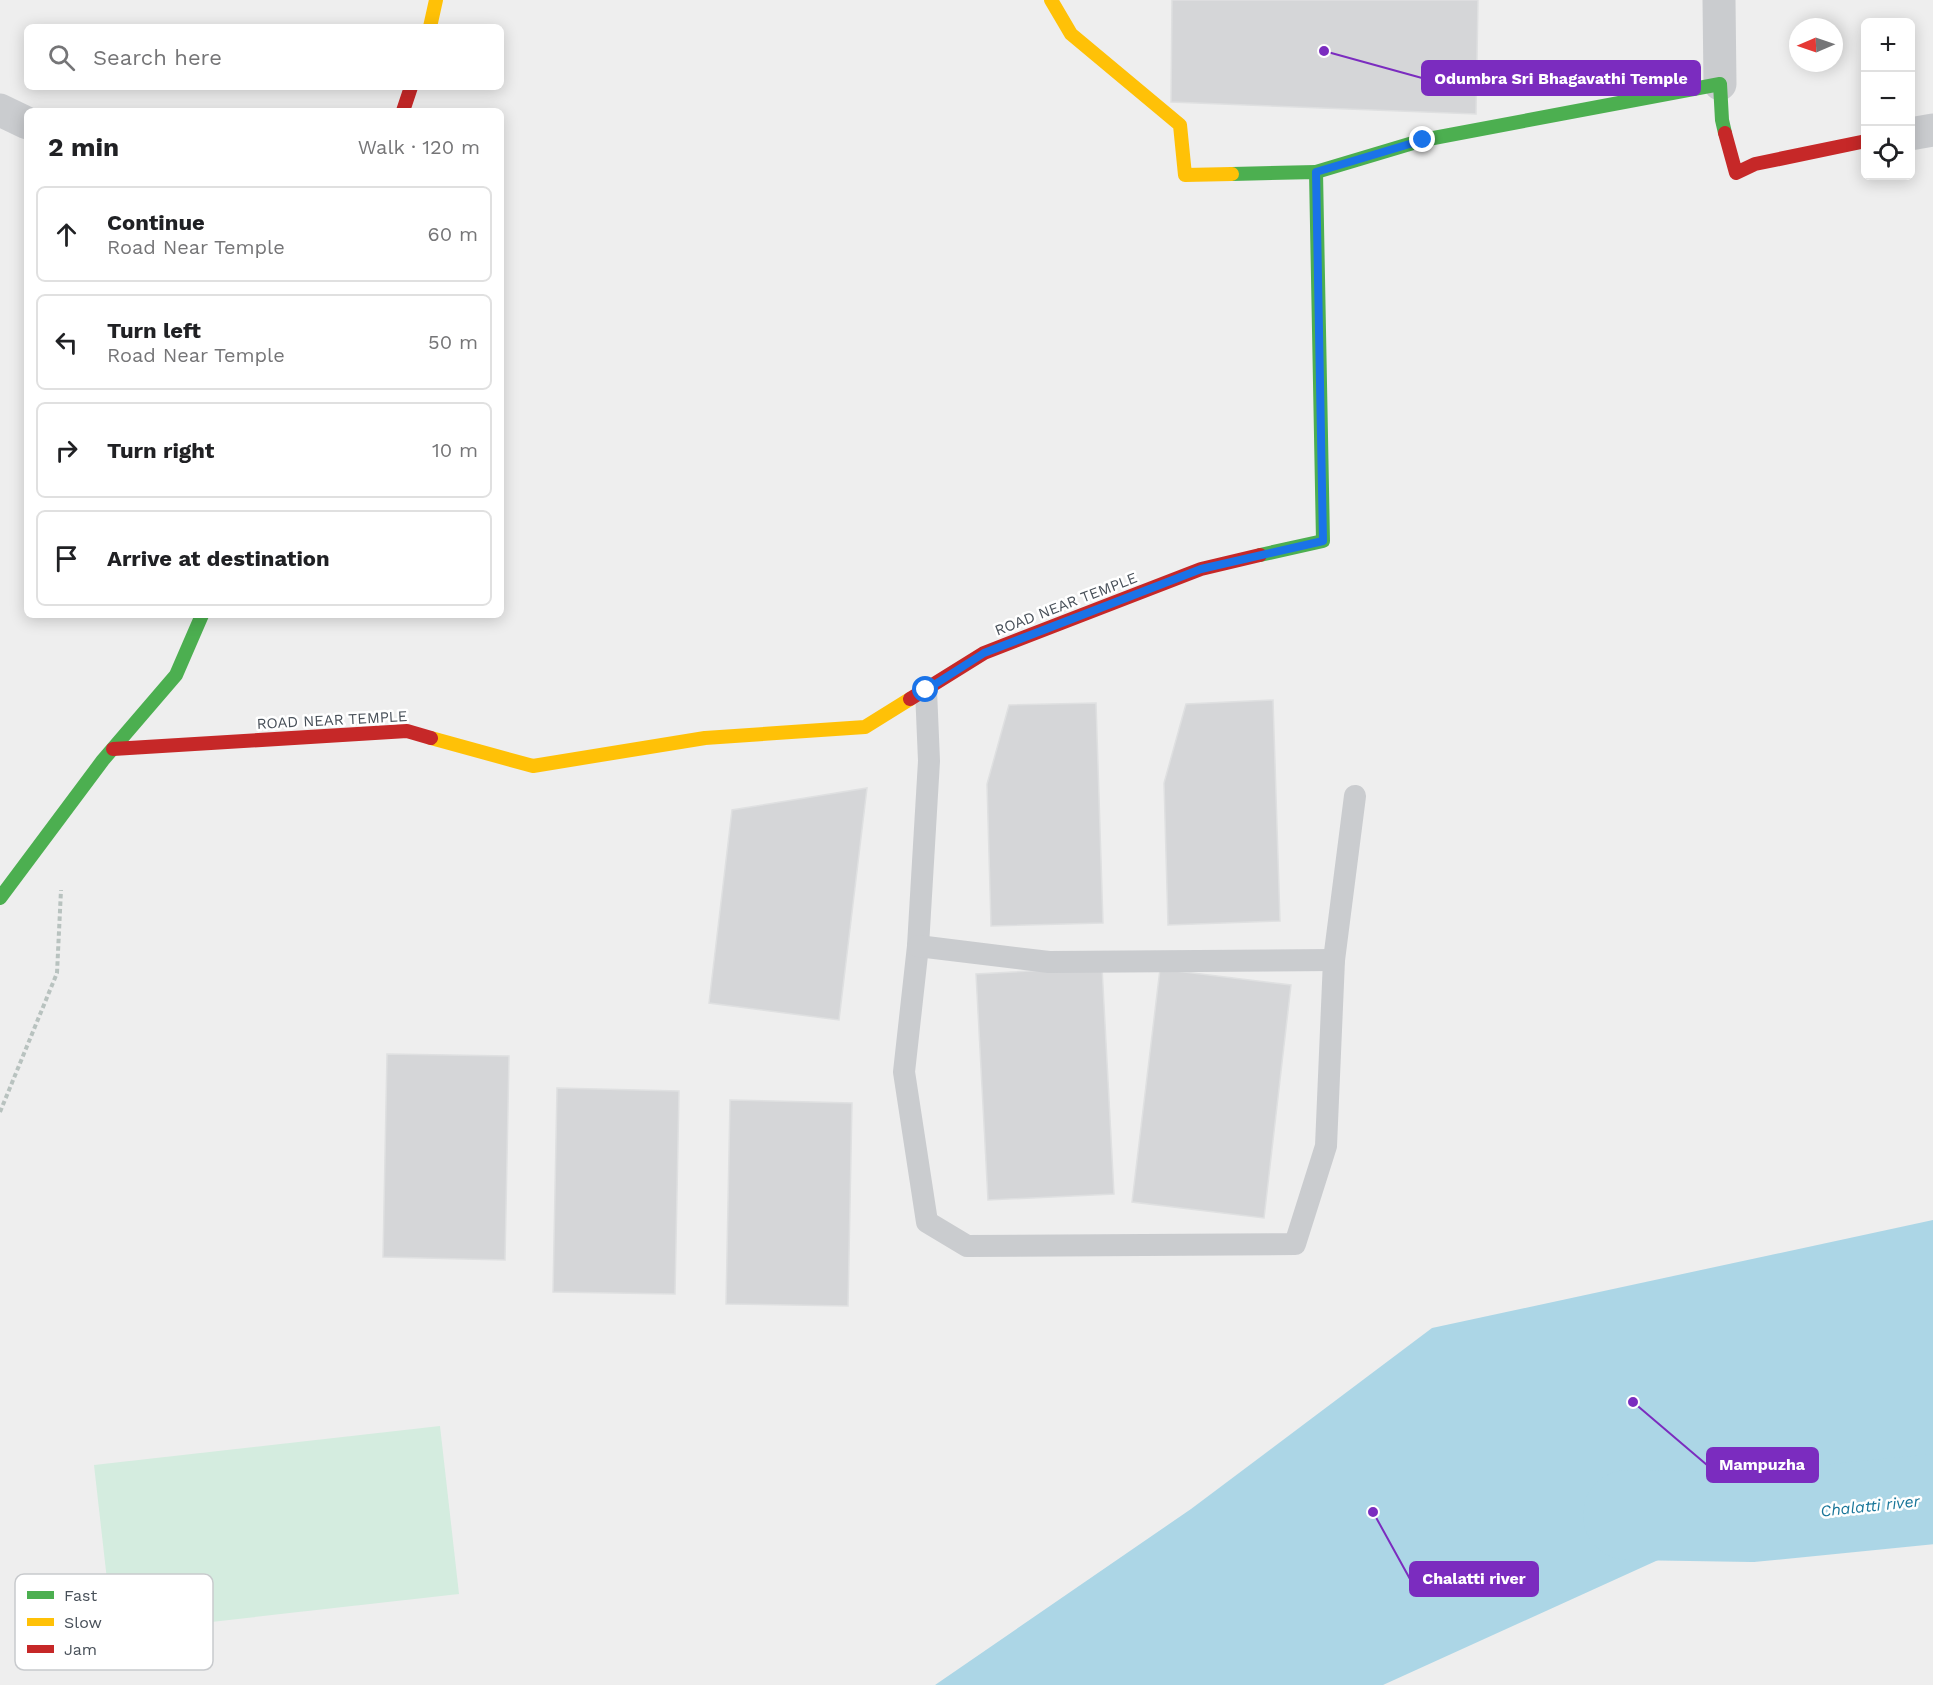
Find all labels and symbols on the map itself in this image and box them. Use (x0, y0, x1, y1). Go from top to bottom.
north arrow (1789, 18, 1843, 72)
callout: Odumbra Sri Bhagavathi Temple (1422, 61, 1700, 95)
text: Odumbra Sri Bhagavathi Temple (1434, 69, 1688, 88)
route end (1409, 126, 1435, 152)
street label: ROAD NEAR TEMPLE (992, 569, 1140, 639)
route start (912, 676, 938, 702)
street label: ROAD NEAR TEMPLE (256, 707, 408, 733)
callout: Mampuzha (1707, 1448, 1818, 1482)
text: Mampuzha (1719, 1455, 1806, 1474)
water label: Chalatti river (1819, 1491, 1921, 1521)
callout: Chalatti river (1410, 1562, 1538, 1596)
text: Chalatti river (1422, 1569, 1526, 1588)
legend (15, 1574, 213, 1670)
text: Fast (64, 1586, 97, 1605)
text: Slow (64, 1613, 102, 1632)
text: Jam (64, 1640, 97, 1659)

